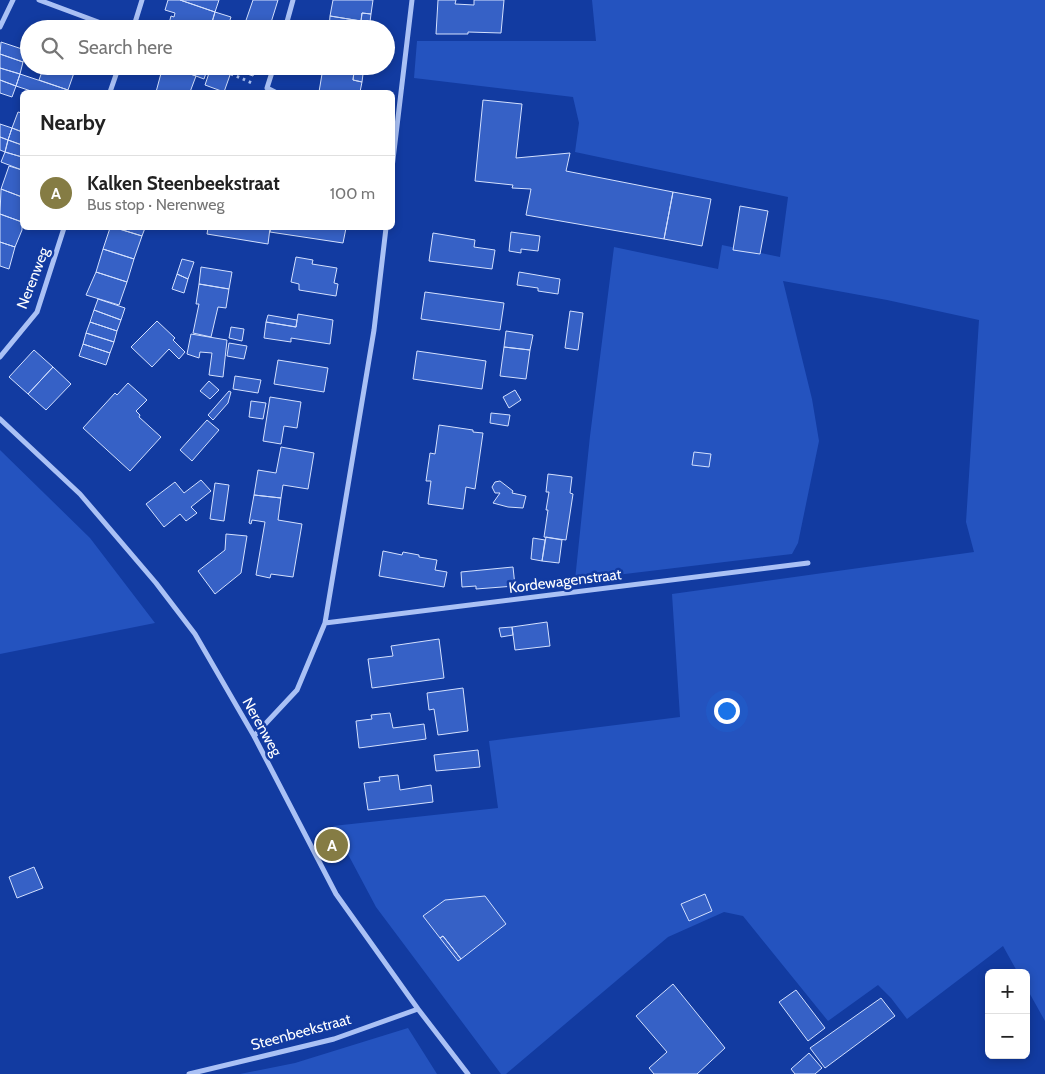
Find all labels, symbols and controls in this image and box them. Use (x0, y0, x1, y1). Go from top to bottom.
search box (20, 20, 395, 75)
icon: search (38, 34, 66, 62)
text: Search here (78, 36, 172, 59)
text: Nearby (40, 110, 106, 135)
text: Kalken Steenbeekstraat (87, 172, 280, 195)
text: A (51, 184, 61, 203)
text: 100 m (330, 184, 375, 203)
text: Bus stop · Nerenweg (87, 195, 225, 214)
street label: Nerenweg (13, 244, 53, 311)
street label: Kordewagenstraat (508, 565, 622, 597)
street label: Nerenweg (238, 694, 286, 760)
your location (714, 698, 740, 724)
pin: A (316, 826, 348, 864)
map controls (985, 969, 1030, 1059)
button: + (985, 969, 1030, 1014)
street label: Steenbeekstraat (249, 1010, 353, 1054)
button: − (985, 1014, 1030, 1059)

